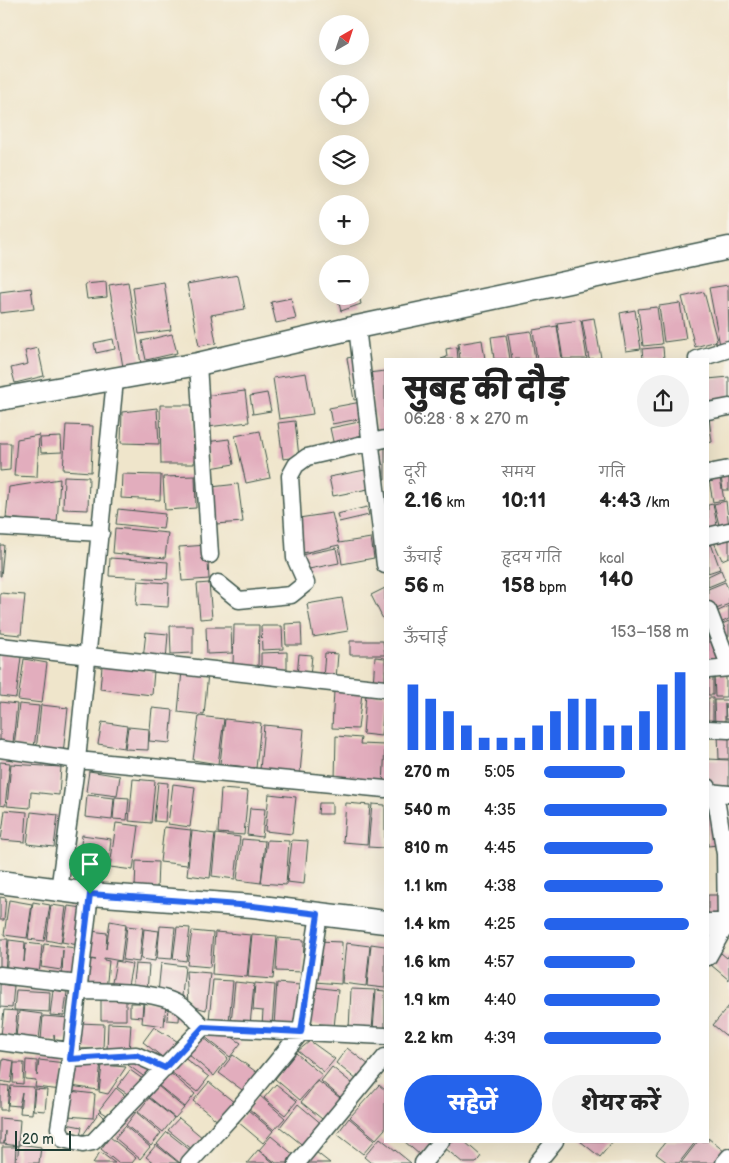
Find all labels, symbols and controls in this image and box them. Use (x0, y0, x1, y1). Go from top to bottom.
north arrow (319, 15, 369, 65)
map controls (319, 15, 369, 305)
button: locate (319, 75, 369, 125)
button: layers (319, 135, 369, 185)
button: + (319, 195, 369, 245)
button: − (319, 255, 369, 305)
text: सुबह की दौड़ (404, 374, 567, 407)
button: share (637, 375, 689, 427)
text: 06:28 · 8 × 270 m (404, 410, 528, 429)
text: दूरी (404, 464, 426, 481)
text: समय (502, 464, 535, 481)
text: गति (599, 464, 625, 481)
text: 2.16 (404, 488, 443, 513)
text: 10:11 (502, 488, 546, 513)
text: 4:43 (599, 488, 641, 513)
text: km (443, 494, 465, 511)
text: /km (641, 494, 670, 511)
text: ऊँचाई (404, 549, 442, 566)
text: हृदय गति (502, 549, 561, 566)
text: kcal (599, 550, 624, 567)
text: 140 (599, 567, 634, 592)
text: 56 (404, 573, 429, 598)
text: 158 (502, 573, 535, 598)
text: m (429, 579, 444, 596)
text: bpm (535, 579, 567, 596)
text: 153–158 m (611, 623, 689, 642)
text: ऊँचाई (404, 629, 447, 648)
text: 270 m (404, 763, 450, 782)
text: 5:05 (484, 763, 515, 782)
text: 540 m (404, 801, 451, 820)
text: 4:35 (484, 801, 516, 820)
text: 810 m (404, 839, 448, 858)
text: 4:45 (484, 839, 516, 858)
pin (69, 843, 111, 894)
icon: arrive (76, 850, 104, 878)
text: 1.1 km (404, 877, 447, 896)
text: 4:38 (484, 877, 516, 896)
text: 1.4 km (404, 915, 450, 934)
text: 4:25 (484, 915, 516, 934)
text: 1.6 km (404, 953, 450, 972)
text: 4:57 (484, 953, 514, 972)
text: 1.9 km (404, 991, 450, 1010)
text: 4:40 (484, 991, 516, 1010)
text: 2.2 km (404, 1029, 453, 1048)
text: 4:39 (484, 1029, 516, 1048)
button: सहेजें (404, 1075, 542, 1133)
button: शेयर करें (552, 1075, 689, 1133)
scale bar (15, 1128, 71, 1151)
text: 20 m (22, 1131, 54, 1148)

